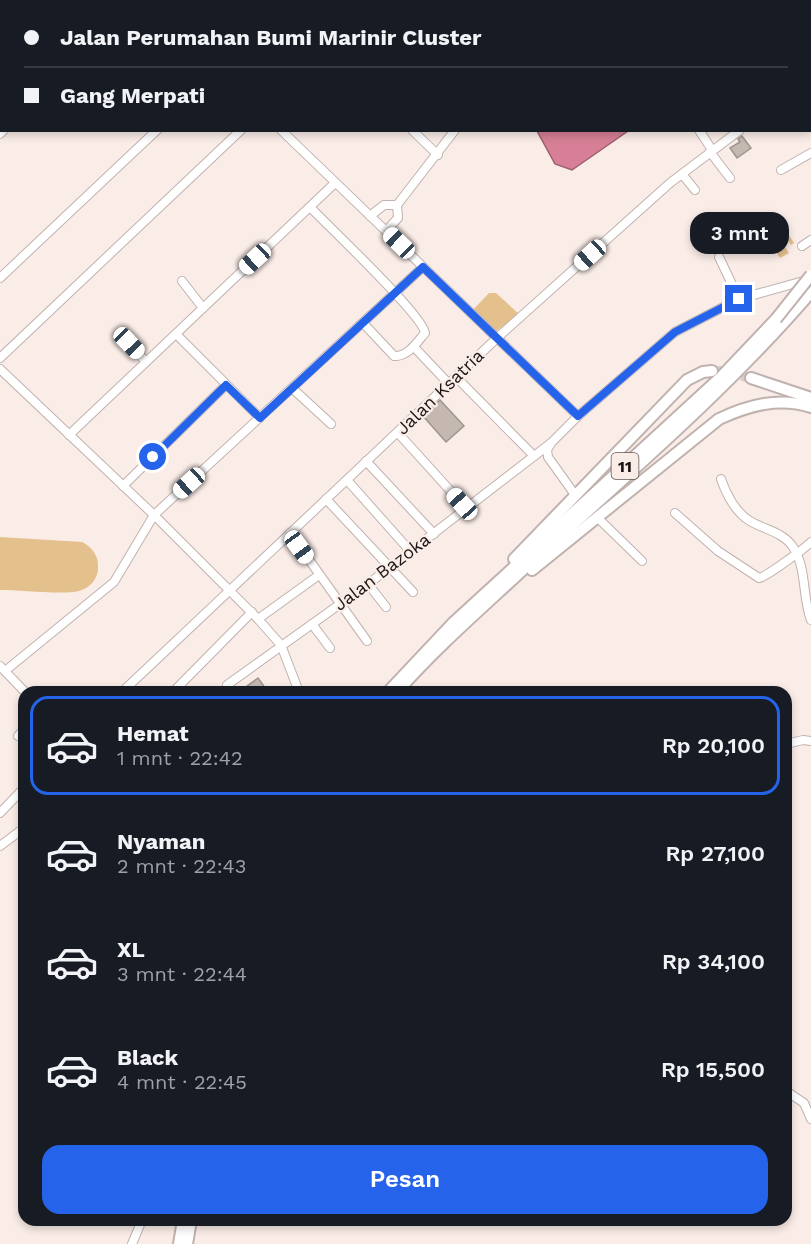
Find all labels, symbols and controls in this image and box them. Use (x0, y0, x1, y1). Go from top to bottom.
text: Jalan Perumahan Bumi Marinir Cluster (60, 25, 482, 50)
text: Gang Merpati (60, 83, 205, 108)
callout: 3 mnt (690, 212, 789, 254)
text: 3 mnt (711, 221, 768, 245)
car (380, 224, 418, 262)
car (571, 236, 609, 274)
car (236, 240, 274, 278)
route end (725, 285, 752, 312)
car (110, 324, 148, 362)
street label: Jalan Ksatria (391, 345, 488, 439)
route start (139, 443, 166, 470)
road number: 11 (612, 453, 638, 479)
car (170, 464, 208, 502)
car (443, 485, 481, 523)
car (281, 527, 317, 567)
street label: Jalan Bazoka (329, 528, 434, 615)
icon: car (45, 719, 99, 773)
text: Hemat (117, 721, 189, 746)
text: Rp 20,100 (662, 733, 765, 758)
text: 1 mnt · 22:42 (117, 746, 243, 770)
icon: car (45, 827, 99, 881)
text: Nyaman (117, 829, 205, 854)
text: Rp 27,100 (665, 841, 765, 866)
text: 2 mnt · 22:43 (117, 854, 246, 878)
icon: car (45, 935, 99, 989)
text: XL (117, 937, 145, 962)
text: Rp 34,100 (662, 949, 765, 974)
text: 3 mnt · 22:44 (117, 962, 247, 986)
icon: car (45, 1043, 99, 1097)
text: Black (117, 1045, 178, 1070)
text: Rp 15,500 (661, 1057, 765, 1082)
text: 4 mnt · 22:45 (117, 1070, 247, 1094)
button: Pesan (42, 1145, 768, 1214)

